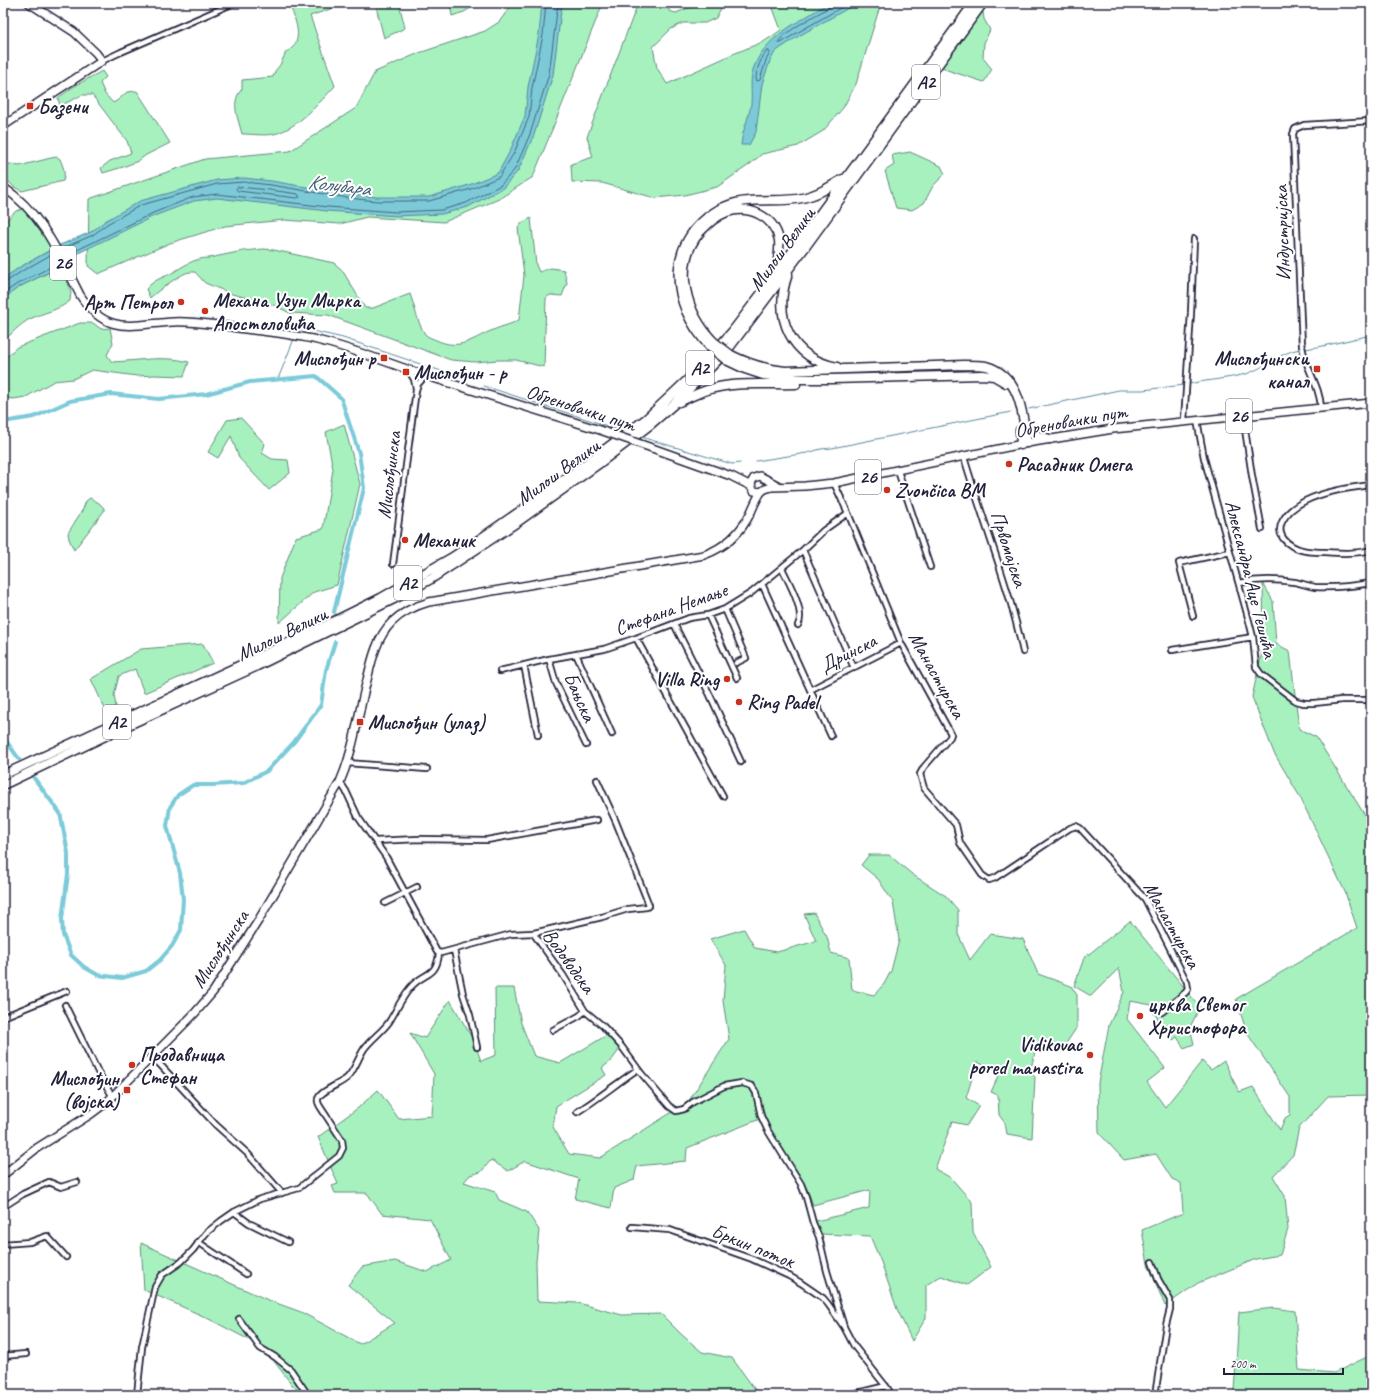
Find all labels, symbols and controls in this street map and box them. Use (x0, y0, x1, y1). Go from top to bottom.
road number: A2 (912, 65, 940, 99)
place label: Базени (38, 94, 90, 120)
marker: Базени (25, 101, 35, 111)
water label: Колубара (306, 168, 373, 202)
street label: Индустријска (1268, 184, 1296, 281)
street label: Милош Велики (743, 201, 821, 296)
road number: 26 (50, 246, 76, 280)
place label: Механа Узун Мирка Апостоловића (213, 288, 362, 336)
place label: Арт Петрол (84, 290, 174, 315)
marker: Арт Петрол (176, 297, 186, 307)
marker: Механа Узун Мирка Апостоловића (200, 306, 210, 316)
place label: Мислођин р (294, 346, 378, 371)
place label: Мислођински канал (1214, 346, 1311, 394)
road number: A2 (686, 351, 714, 385)
marker: Мислођин р (379, 353, 389, 363)
place label: Мислођин - р (414, 360, 508, 385)
marker: Мислођински канал (1312, 364, 1322, 374)
marker: Мислођин - р (401, 367, 411, 377)
street label: Обреновачки пут (523, 379, 640, 438)
street label: Обреновачки пут (1013, 399, 1131, 443)
road number: 26 (1226, 399, 1252, 433)
street label: Мислођинска (371, 428, 407, 520)
street label: Милош Велики (511, 433, 606, 511)
place label: Расадник Омега (1017, 452, 1133, 477)
marker: Расадник Омега (1004, 459, 1014, 469)
road number: 26 (855, 460, 881, 494)
place label: Zvončica BM (895, 478, 986, 503)
marker: Zvončica BM (882, 485, 892, 495)
street label: Александра Аце Тешића (1219, 498, 1283, 662)
street label: Првомајска (985, 508, 1033, 591)
place label: Механик (413, 528, 477, 553)
marker: Механик (400, 535, 410, 545)
road number: A2 (394, 566, 422, 600)
street label: Стефана Немање (611, 577, 732, 641)
street label: Милош Велики (233, 601, 332, 667)
street label: Дринска (816, 627, 882, 678)
street label: Манастирска (903, 627, 972, 724)
place label: Villa Ring (655, 667, 721, 692)
street label: Бањска (558, 668, 602, 727)
marker: Villa Ring (722, 674, 732, 684)
place label: Ring Padel (747, 690, 822, 715)
marker: Ring Padel (734, 697, 744, 707)
road number: A2 (103, 705, 131, 739)
place label: Мислођин (улаз) (368, 710, 486, 736)
marker: Мислођин (улаз) (355, 717, 365, 727)
street label: Манастирска (1138, 877, 1207, 974)
street label: Мислођинска (186, 904, 255, 993)
street label: Водоводска (537, 924, 602, 999)
place label: црква Светог Хрристофора (1148, 992, 1247, 1040)
marker: црква Светог Хрристофора (1135, 1011, 1145, 1021)
place label: Vidikovac pored manastira (969, 1032, 1084, 1080)
place label: Продавница Стефан (140, 1042, 226, 1090)
marker: Vidikovac pored manastira (1085, 1050, 1095, 1060)
marker: Продавница Стефан (127, 1060, 137, 1070)
place label: Мислођин (војска) (50, 1066, 120, 1114)
marker: Мислођин (војска) (122, 1085, 132, 1095)
street label: Бркин поток (708, 1218, 800, 1275)
scale bar (1224, 1350, 1343, 1376)
text: 200 m (1230, 1356, 1257, 1372)

